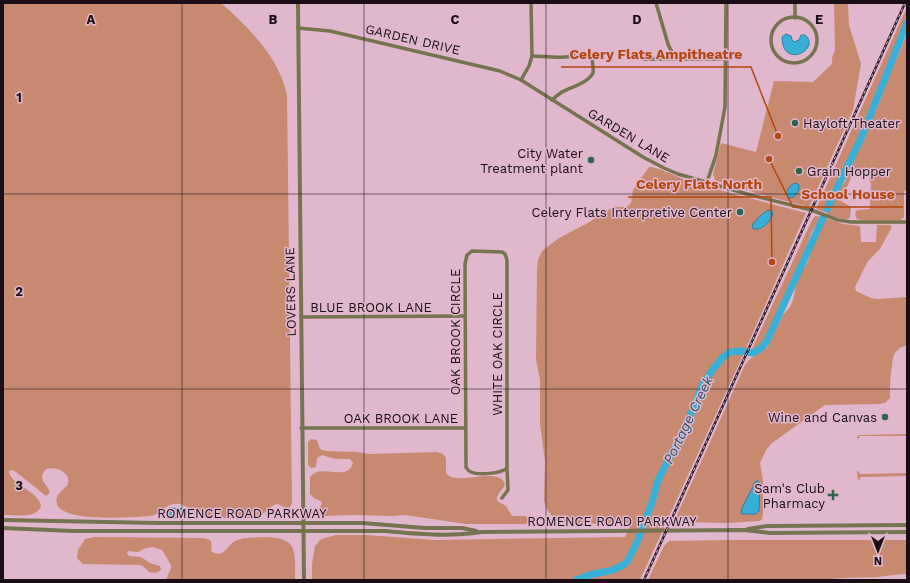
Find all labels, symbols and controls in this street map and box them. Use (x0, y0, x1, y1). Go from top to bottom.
text: A (87, 12, 96, 27)
text: B (269, 12, 278, 27)
text: C (451, 12, 460, 27)
text: D (632, 12, 642, 27)
text: E (815, 12, 823, 27)
street label: GARDEN DRIVE (364, 21, 462, 58)
callout: Celery Flats Ampitheatre (561, 41, 751, 67)
text: Celery Flats Ampitheatre (570, 46, 742, 62)
text: 1 (16, 90, 22, 105)
street label: GARDEN LANE (585, 105, 672, 166)
place label: Hayloft Theater (803, 116, 900, 131)
marker: Hayloft Theater (790, 118, 800, 128)
place label: City Water Treatment plant (480, 146, 584, 176)
marker: City Water Treatment plant (586, 155, 596, 165)
place label: Grain Hopper (807, 164, 891, 179)
marker: Grain Hopper (794, 166, 804, 176)
callout: Celery Flats North (628, 171, 771, 197)
text: Celery Flats North (636, 176, 762, 192)
callout: School House (793, 181, 903, 207)
text: School House (801, 186, 895, 202)
place label: Celery Flats Interpretive Center (531, 205, 732, 220)
marker: Celery Flats Interpretive Center (735, 207, 745, 217)
street label: LOVERS LANE (282, 247, 299, 337)
street label: OAK BROOK CIRCLE (448, 269, 463, 395)
text: 2 (15, 284, 23, 299)
street label: WHITE OAK CIRCLE (490, 292, 505, 416)
street label: BLUE BROOK LANE (310, 300, 432, 315)
water label: Portage Creek (660, 373, 716, 466)
place label: Wine and Canvas (768, 410, 877, 425)
street label: OAK BROOK LANE (344, 411, 458, 426)
marker: Wine and Canvas (880, 412, 890, 422)
text: 3 (15, 478, 23, 493)
place label: Sam's Club Pharmacy (754, 481, 825, 511)
marker: Sam's Club Pharmacy (828, 490, 838, 500)
street label: ROMENCE ROAD PARKWAY (157, 506, 327, 521)
street label: ROMENCE ROAD PARKWAY (527, 514, 697, 529)
north arrow (858, 531, 898, 571)
text: N (874, 554, 882, 567)

